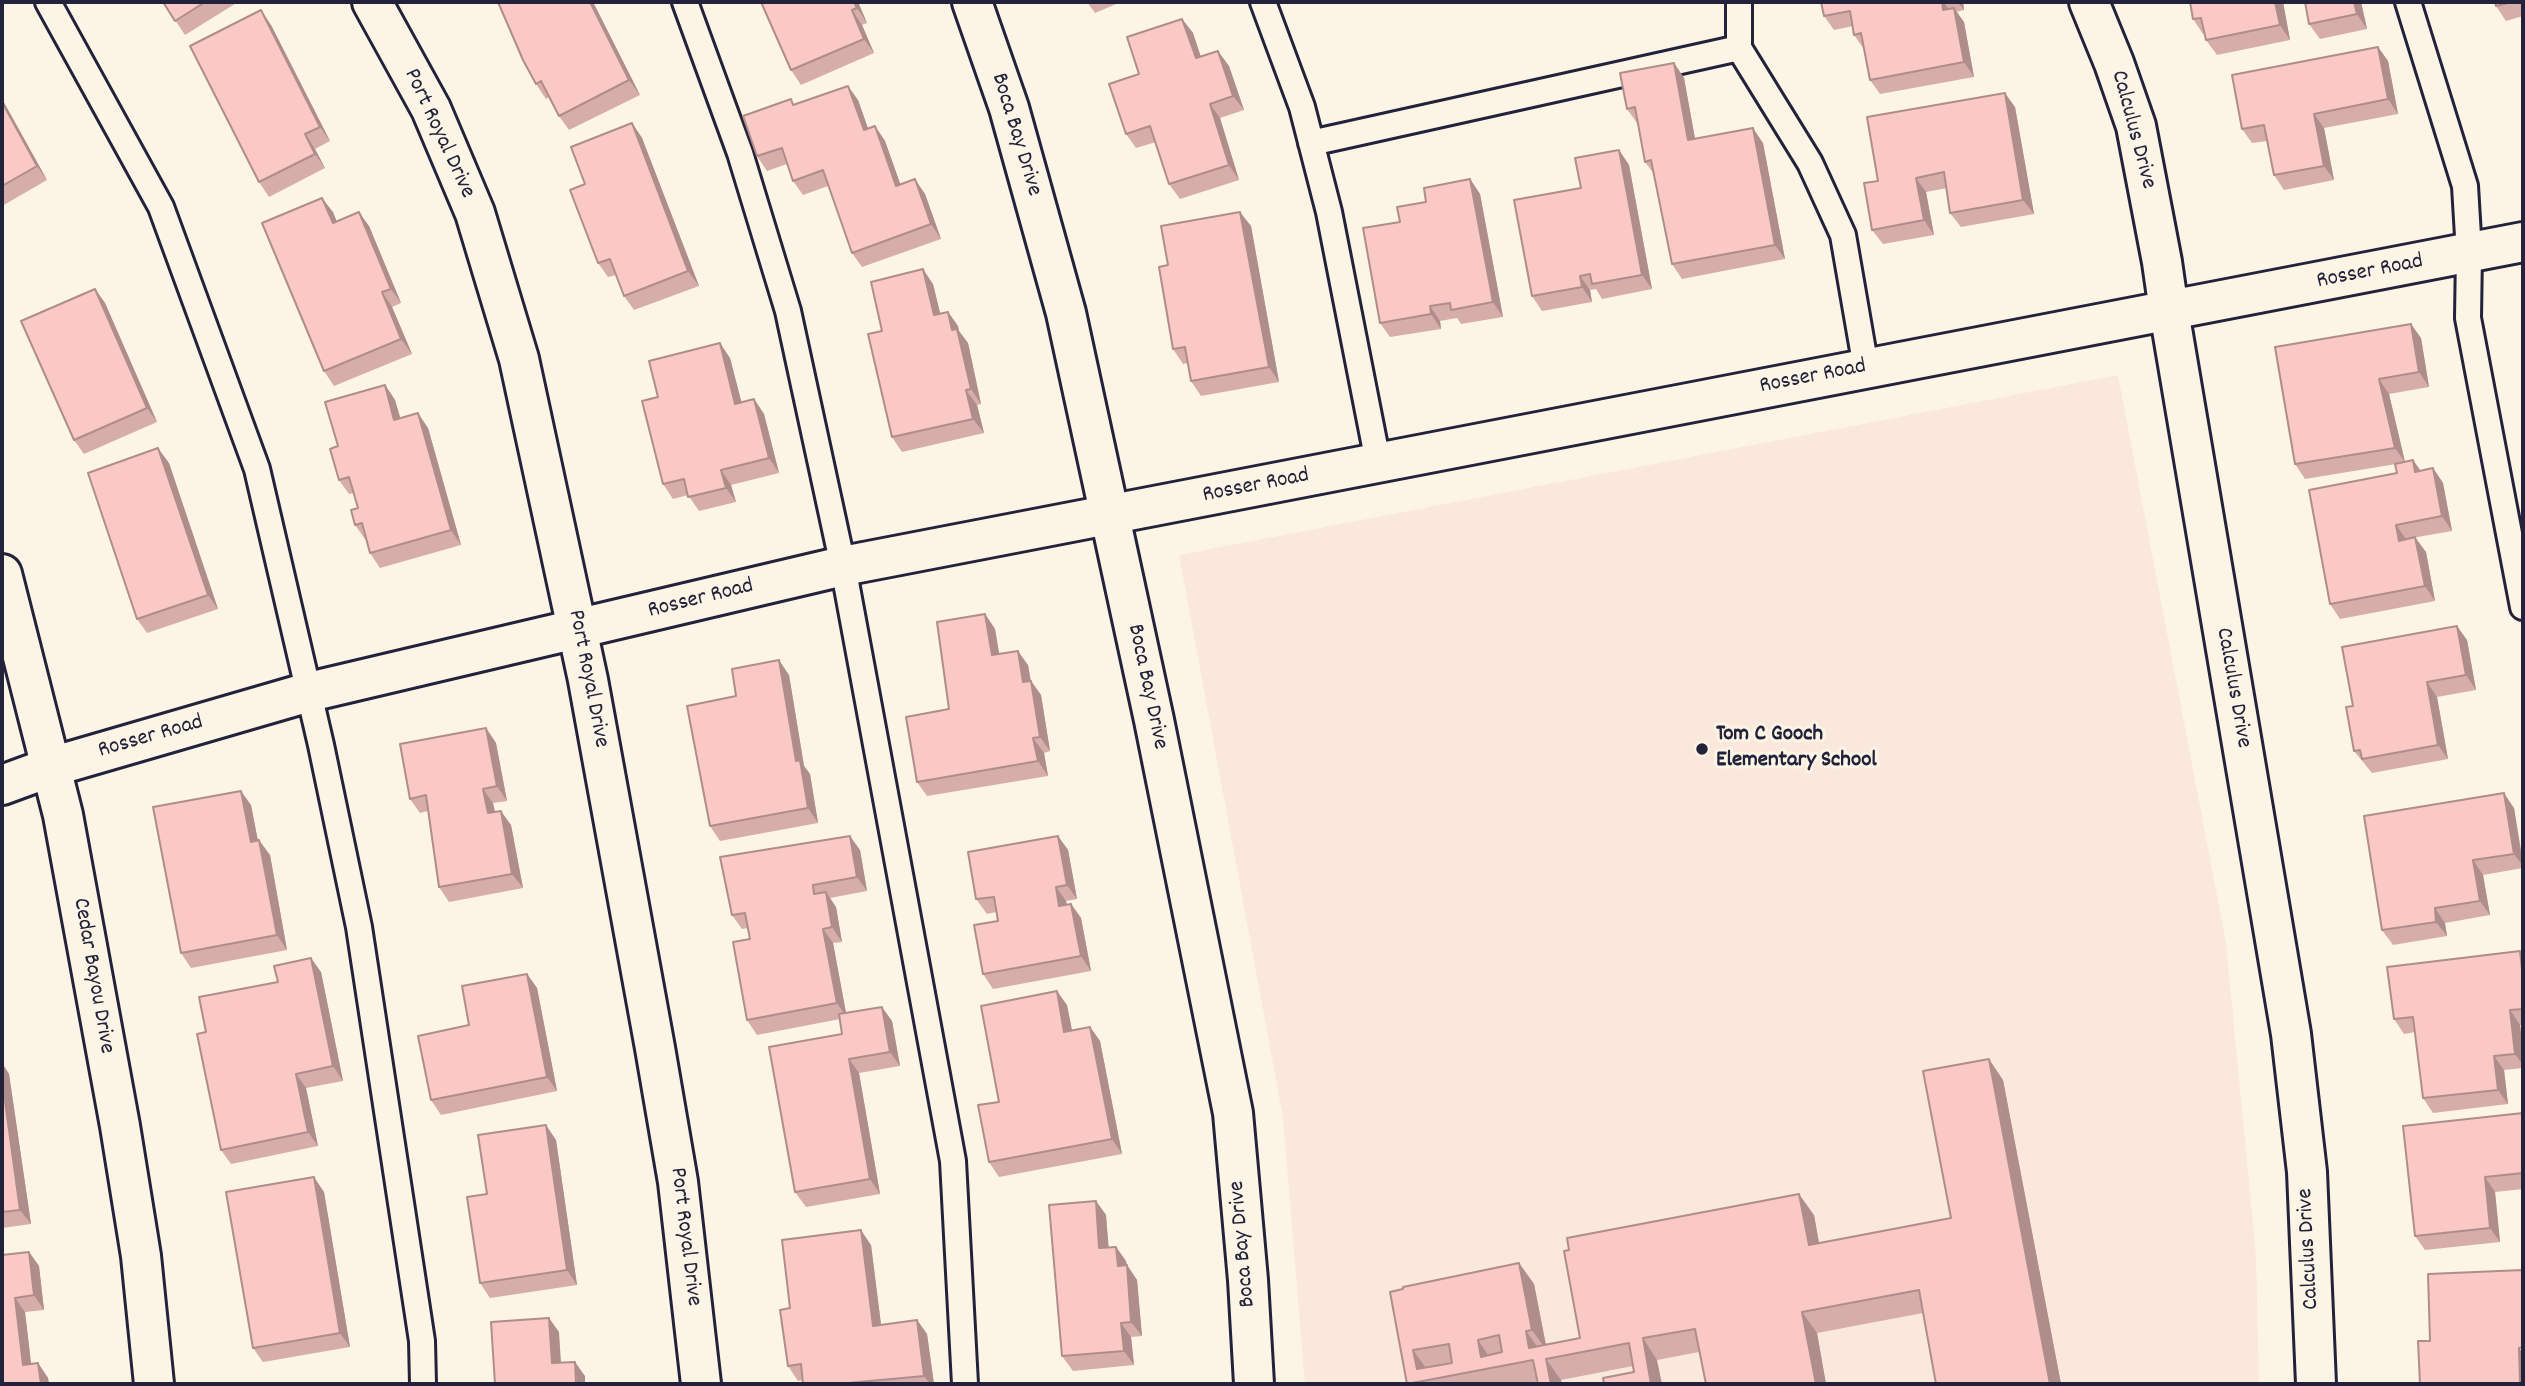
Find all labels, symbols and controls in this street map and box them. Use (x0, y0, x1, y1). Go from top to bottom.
street label: Port Royal Drive (396, 65, 480, 203)
street label: Calculus Drive (2103, 68, 2161, 192)
street label: Boca Bay Drive (983, 70, 1047, 200)
street label: Rosser Road (2314, 249, 2426, 297)
street label: Rosser Road (1757, 354, 1869, 402)
street label: Rosser Road (1200, 463, 1312, 511)
street label: Rosser Road (645, 574, 757, 626)
street label: Port Royal Drive (560, 608, 614, 750)
street label: Boca Bay Drive (1119, 622, 1173, 752)
street label: Calculus Drive (2208, 626, 2256, 750)
street label: Rosser Road (95, 710, 207, 766)
place label: Tom C Gooch Elementary School (1716, 722, 1877, 776)
marker: Tom C Gooch Elementary School (1694, 741, 1710, 757)
street label: Cedar Bayou Drive (65, 896, 119, 1056)
street label: Port Royal Drive (662, 1166, 706, 1308)
street label: Boca Bay Drive (1225, 1180, 1263, 1308)
street label: Calculus Drive (2293, 1188, 2327, 1310)

